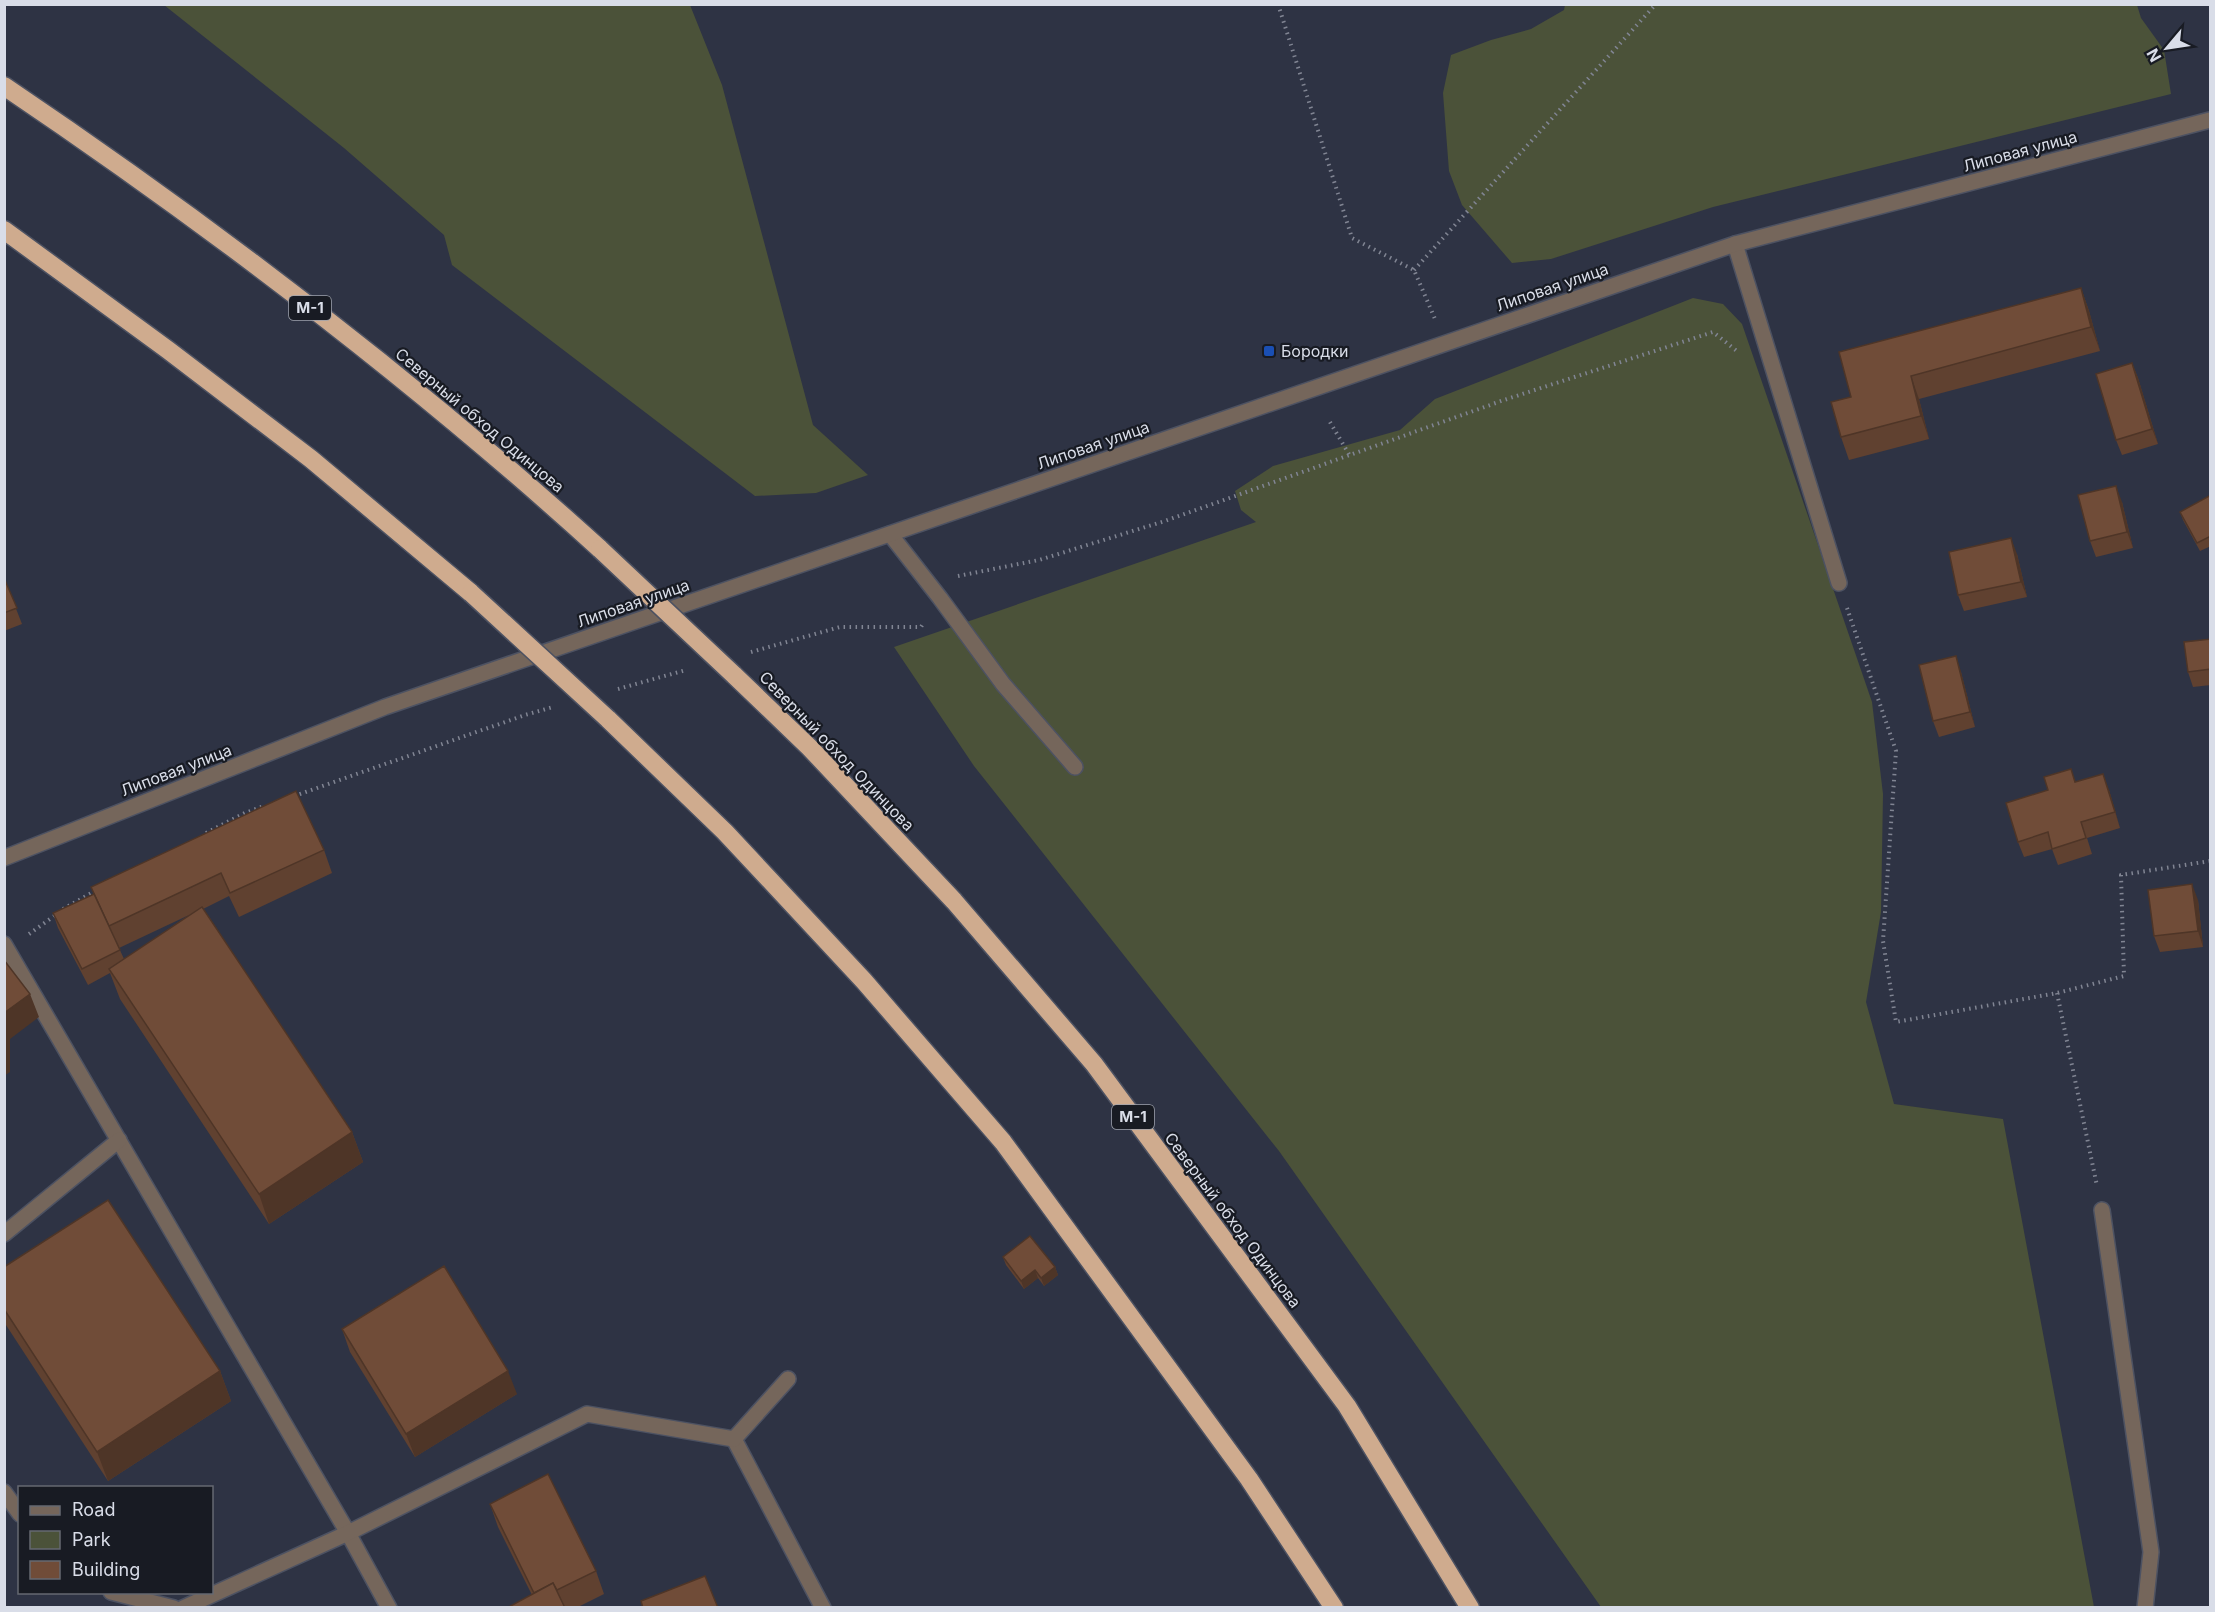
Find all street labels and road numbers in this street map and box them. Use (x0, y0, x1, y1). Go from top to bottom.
street label: Липовая улица (1961, 126, 2079, 176)
street label: Липовая улица (1493, 258, 1611, 316)
road number: М-1 (289, 296, 331, 320)
street label: Северный обход Одинцова (391, 343, 569, 497)
street label: Липовая улица (1034, 416, 1152, 474)
street label: Липовая улица (574, 574, 692, 632)
street label: Северный обход Одинцова (755, 667, 919, 835)
street label: Липовая улица (118, 740, 234, 800)
road number: М-1 (1112, 1105, 1154, 1129)
street label: Северный обход Одинцова (1161, 1128, 1305, 1312)

